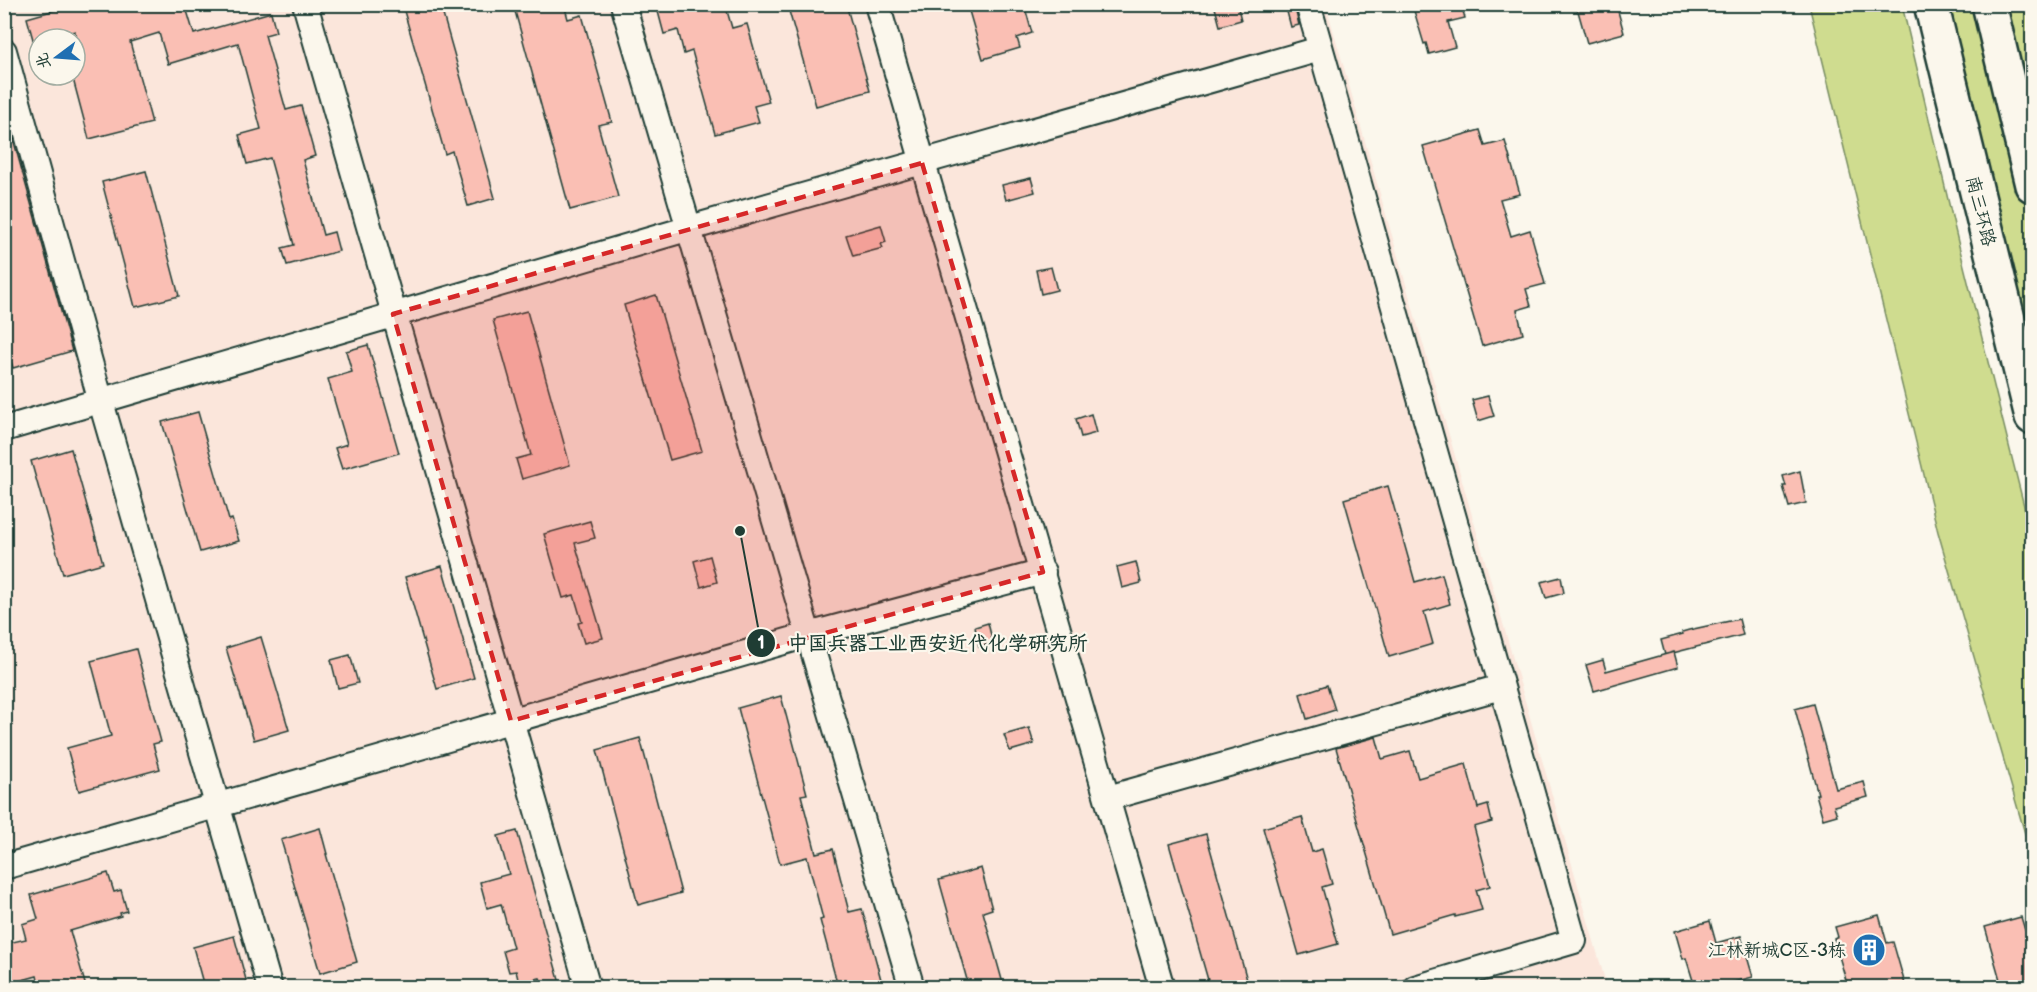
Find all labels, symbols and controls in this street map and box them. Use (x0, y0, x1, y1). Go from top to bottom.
north arrow (27, 27, 87, 87)
text: 北 (33, 50, 55, 71)
street label: 南三环路 (1962, 174, 1999, 249)
callout: 中国兵器工业西安近代化学研究所 (746, 624, 1100, 662)
text: 中国兵器工业西安近代化学研究所 (788, 632, 1088, 656)
text: 1 (757, 633, 765, 654)
building icon: 江林新城C区-3栋 (1851, 932, 1887, 968)
place label: 江林新城C区-3栋 (1708, 940, 1846, 961)

